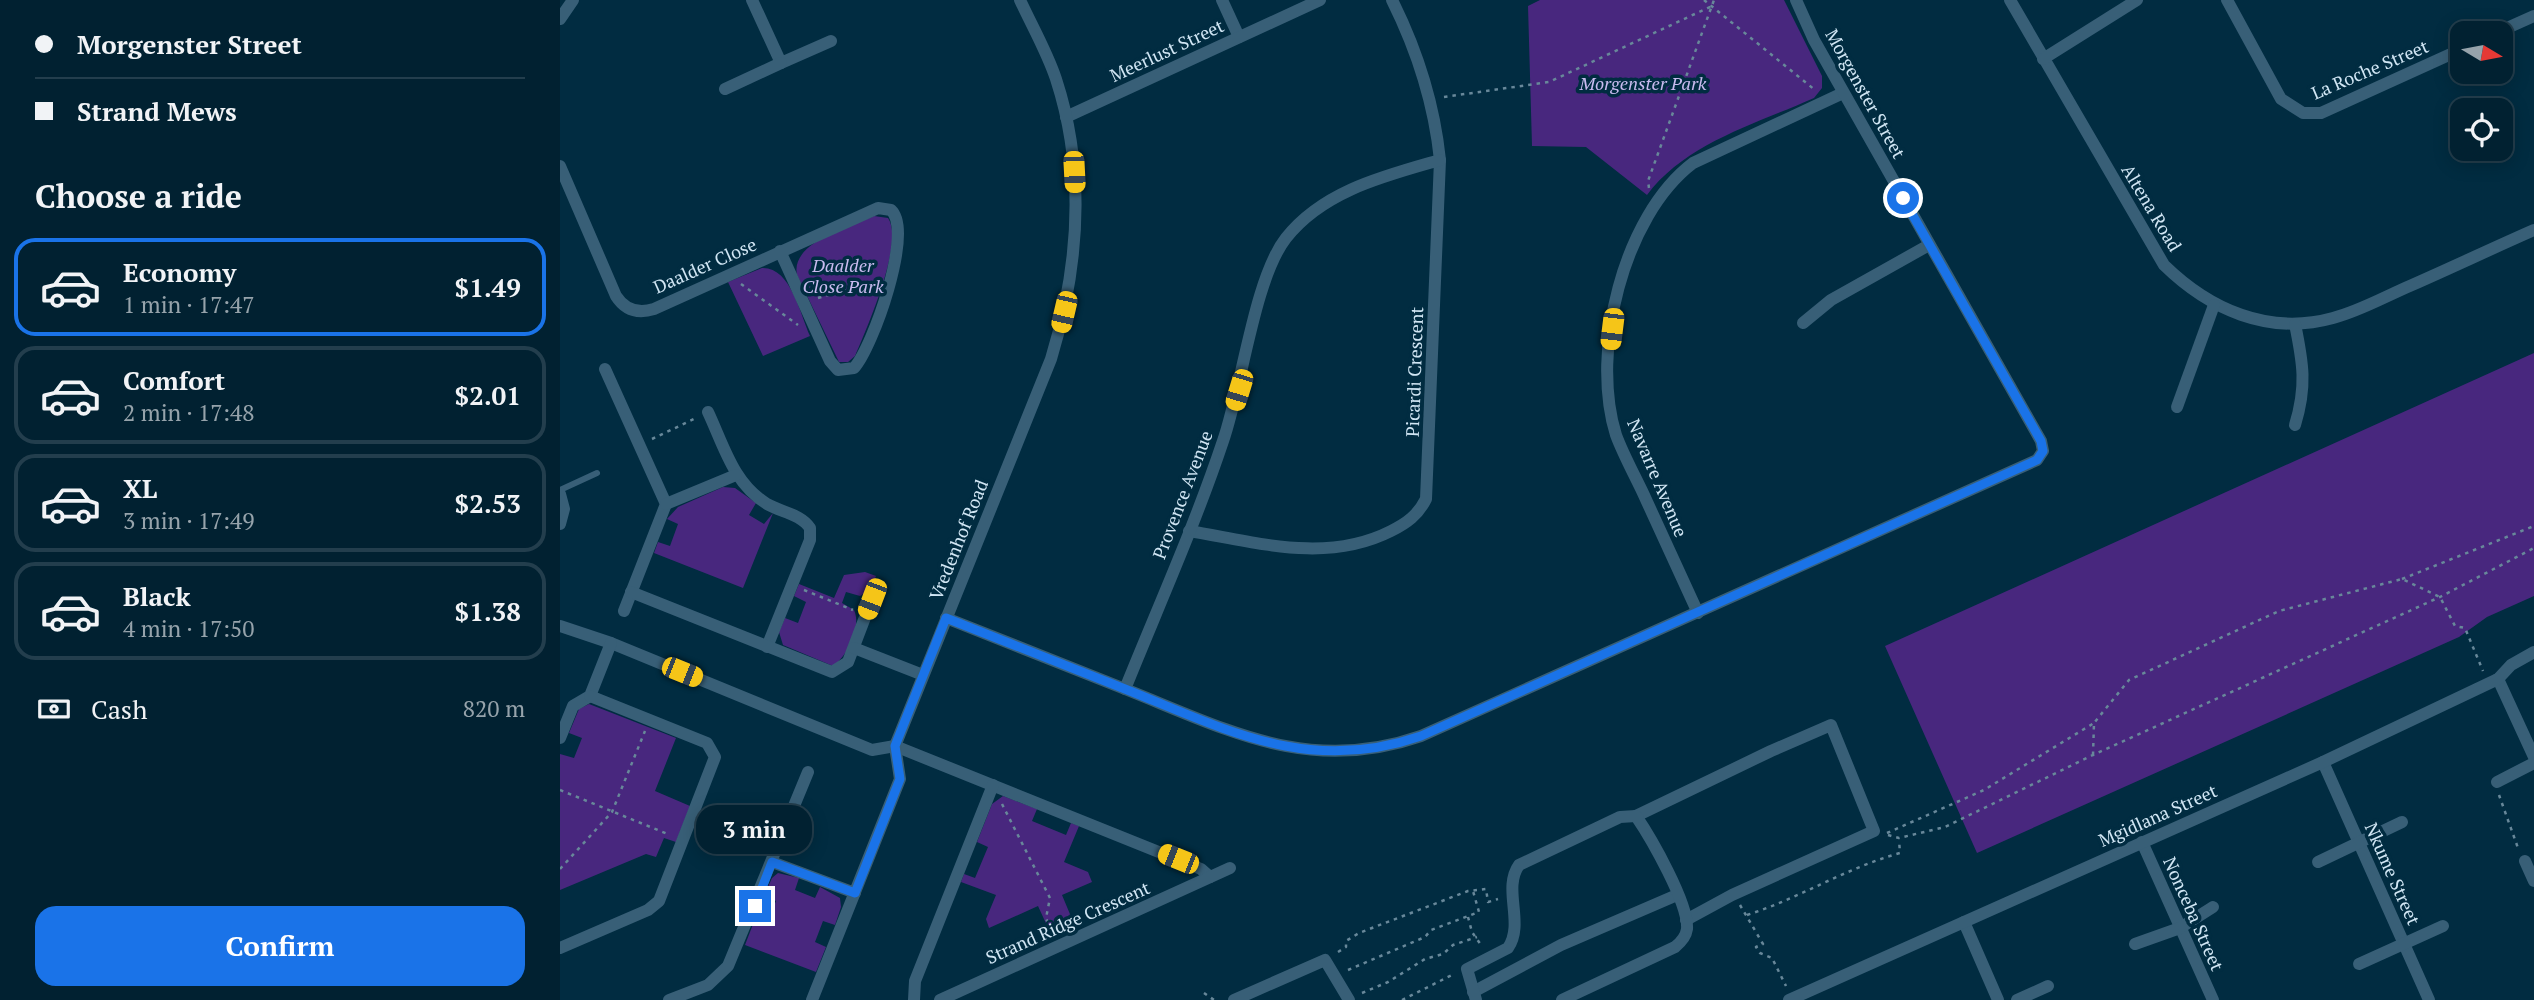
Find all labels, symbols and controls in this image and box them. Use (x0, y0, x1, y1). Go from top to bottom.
street label: Meerlust Street (1106, 13, 1228, 87)
north arrow (2450, 21, 2513, 84)
map controls (2450, 21, 2513, 161)
street label: Morgenster Street (1820, 24, 1912, 163)
text: Morgenster Street (77, 27, 302, 61)
street label: La Roche Street (2307, 34, 2432, 105)
park label: Morgenster Park (1578, 71, 1707, 95)
text: Strand Mews (77, 94, 237, 128)
button: locate (2450, 98, 2513, 161)
car (1063, 150, 1086, 194)
street label: Altena Road (2116, 159, 2187, 256)
text: Choose a ride (35, 175, 242, 217)
route start (1887, 182, 1919, 214)
street label: Daalder Close (649, 232, 760, 299)
park label: Daalder Close Park (802, 253, 884, 298)
text: Economy (123, 255, 236, 289)
icon: car (39, 256, 102, 319)
text: $1.49 (455, 270, 521, 304)
text: 1 min · 17:47 (123, 289, 255, 320)
car (1050, 289, 1079, 335)
street label: Picardi Crescent (1400, 306, 1428, 437)
car (1600, 307, 1625, 351)
text: Comfort (123, 363, 225, 397)
icon: car (39, 364, 102, 427)
car (1223, 367, 1256, 413)
text: $2.01 (455, 378, 521, 412)
text: 2 min · 17:48 (123, 397, 255, 428)
street label: Navarre Avenue (1622, 415, 1694, 540)
street label: Provence Avenue (1147, 427, 1218, 562)
text: XL (123, 471, 157, 505)
icon: car (39, 472, 102, 535)
street label: Vredenhof Road (923, 476, 993, 603)
text: $2.53 (455, 486, 521, 520)
text: 3 min · 17:49 (123, 505, 255, 536)
car (855, 576, 890, 622)
text: Black (123, 579, 191, 613)
icon: car (39, 580, 102, 643)
text: $1.38 (455, 594, 521, 628)
text: 4 min · 17:50 (123, 613, 255, 644)
car (659, 654, 706, 690)
icon: cash (35, 690, 73, 728)
text: Cash (91, 692, 147, 726)
text: 820 m (463, 693, 525, 724)
street label: Mgidlana Street (2095, 778, 2221, 852)
callout: 3 min (697, 804, 813, 853)
text: 3 min (723, 814, 785, 845)
street label: Nkume Street (2360, 819, 2426, 929)
car (1155, 841, 1202, 877)
street label: Nonceba Street (2158, 853, 2230, 975)
street label: Strand Ridge Crescent (982, 875, 1154, 969)
route end (739, 890, 771, 922)
button: Confirm (35, 906, 525, 986)

